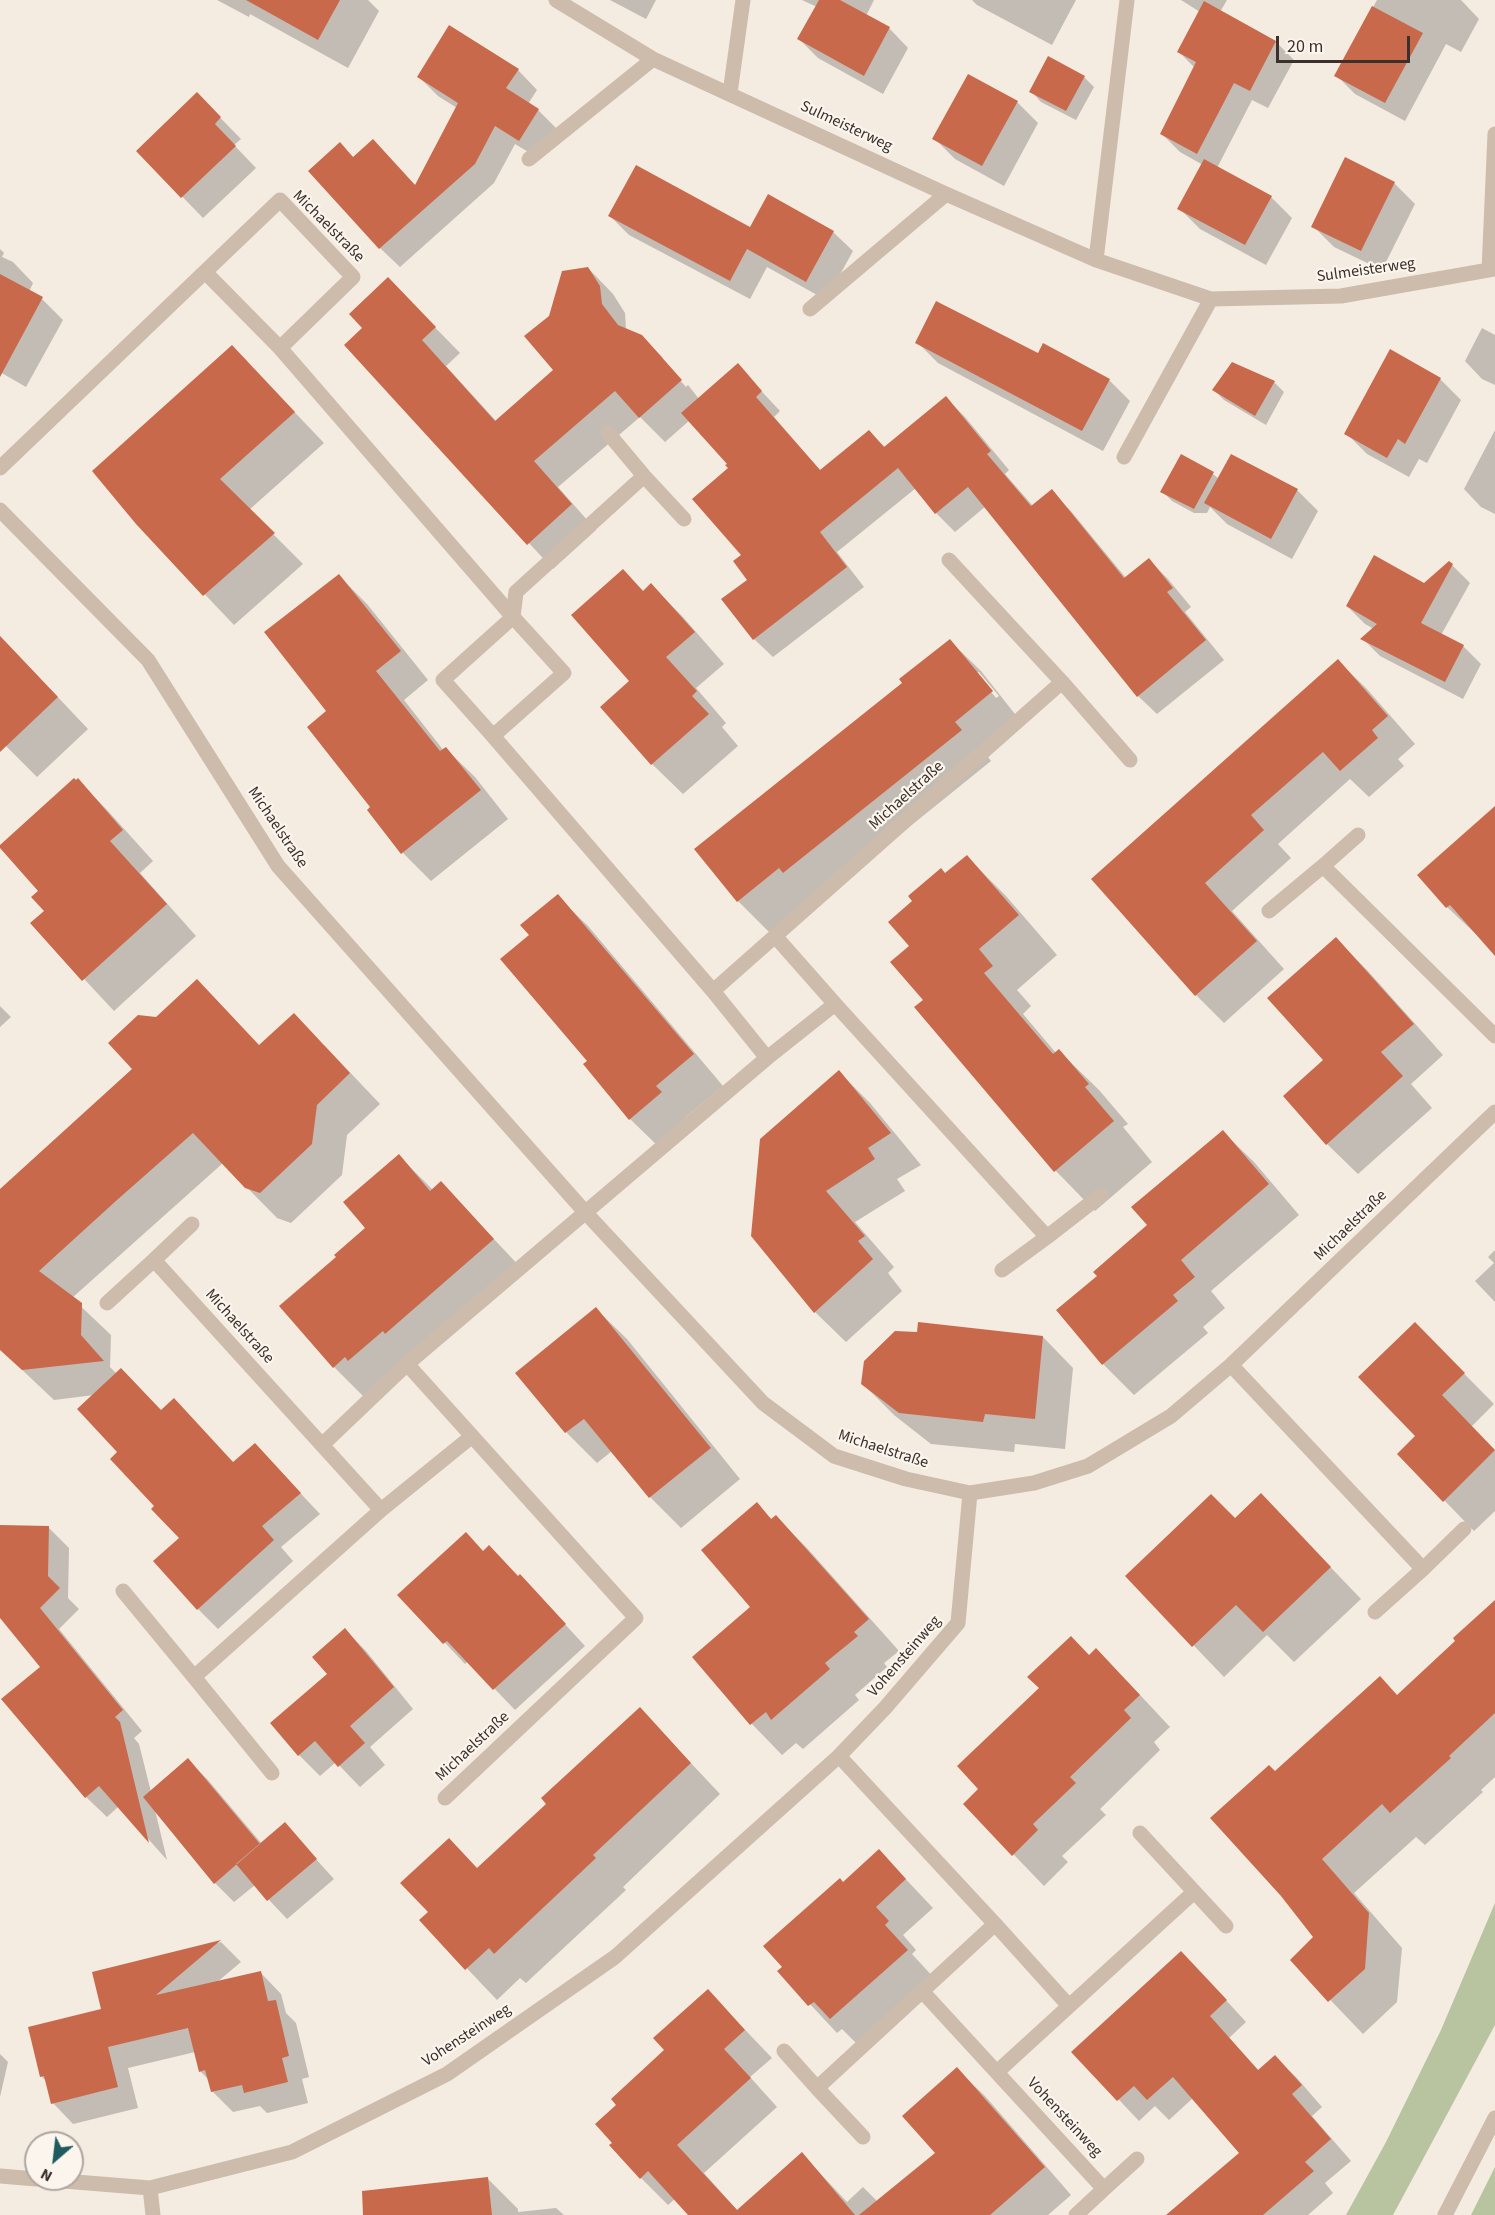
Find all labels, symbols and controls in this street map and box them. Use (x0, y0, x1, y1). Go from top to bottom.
scale bar (1279, 24, 1412, 62)
text: 20 m (1287, 34, 1323, 59)
street label: Sulmeisterweg (797, 97, 895, 157)
street label: Michaelstraße (288, 187, 368, 267)
street label: Sulmeisterweg (1316, 255, 1416, 287)
street label: Michaelstraße (866, 757, 948, 835)
street label: Michaelstraße (243, 784, 311, 872)
street label: Michaelstraße (1311, 1187, 1391, 1265)
street label: Michaelstraße (200, 1286, 278, 1368)
street label: Michaelstraße (835, 1426, 931, 1474)
street label: Vohensteinweg (864, 1612, 946, 1702)
street label: Michaelstraße (432, 1708, 514, 1786)
street label: Vohensteinweg (419, 2000, 515, 2072)
street label: Vohensteinweg (1022, 2074, 1106, 2162)
north arrow (24, 2131, 84, 2191)
text: N (37, 2163, 56, 2187)

